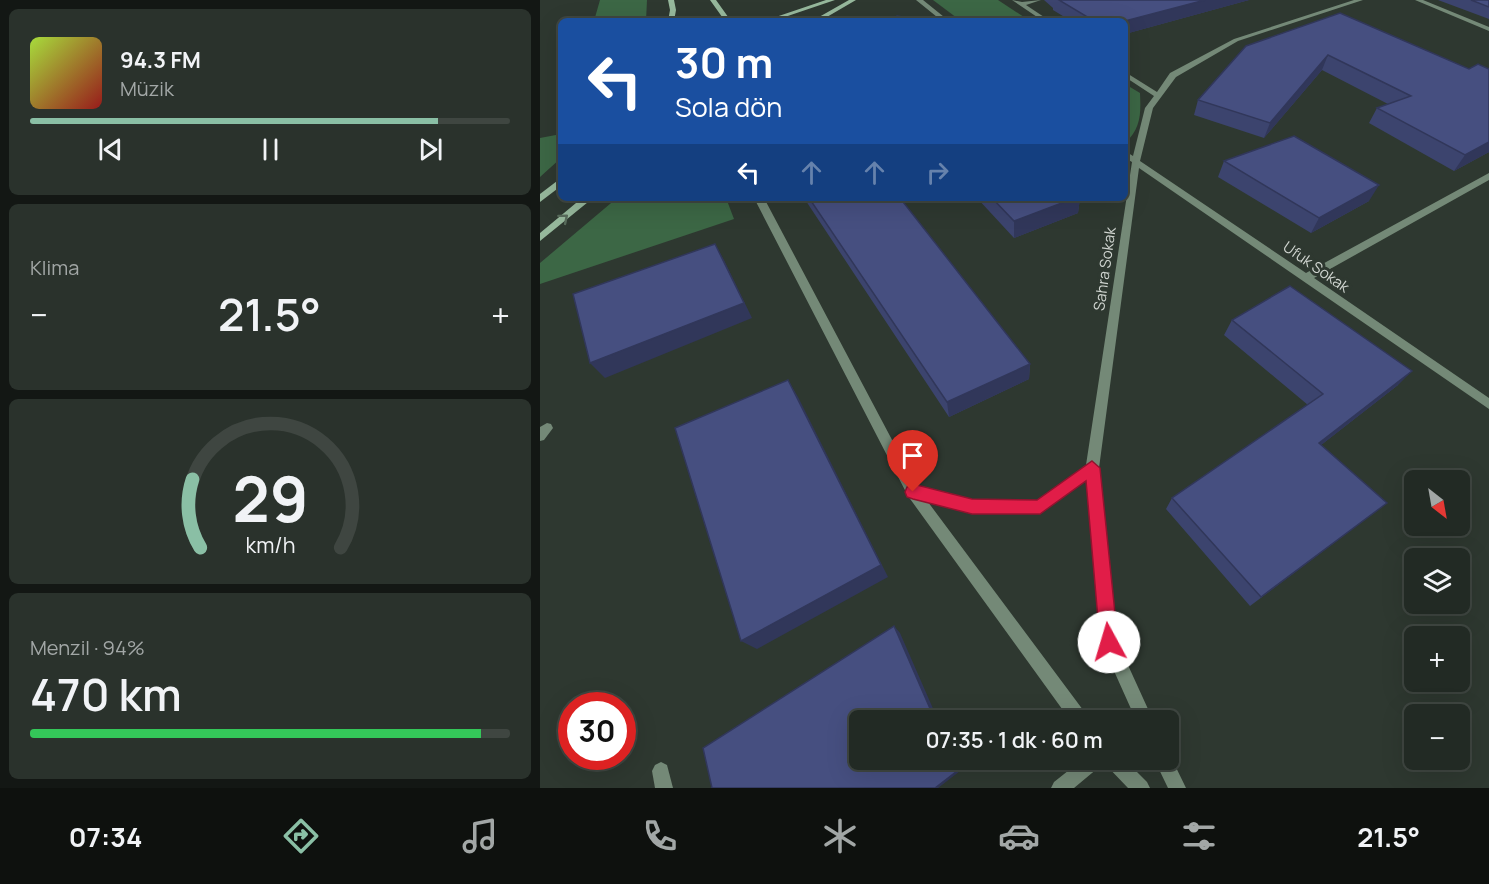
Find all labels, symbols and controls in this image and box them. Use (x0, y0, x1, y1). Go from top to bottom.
text: 30 m (675, 33, 773, 91)
icon: left (576, 42, 654, 120)
text: 94.3 FM (120, 45, 201, 75)
text: Müzik (120, 75, 174, 102)
text: Sola dön (675, 88, 782, 125)
icon: previous (94, 133, 127, 166)
icon: pause (254, 133, 287, 166)
icon: next (414, 133, 447, 166)
icon: left (732, 156, 765, 189)
icon: ahead (795, 156, 828, 189)
icon: ahead (858, 156, 891, 189)
icon: right (921, 156, 954, 189)
one-way arrow (557, 214, 568, 225)
street label: Sahra Sokak (1088, 225, 1121, 312)
street label: Ufuk Sokak (1279, 236, 1354, 297)
text: Klima (30, 254, 79, 281)
text: 21.5° (218, 283, 321, 345)
text: − (30, 292, 48, 337)
text: + (491, 292, 510, 337)
pin (887, 430, 938, 492)
icon: arrive (896, 439, 929, 472)
text: 29 (232, 456, 308, 542)
north arrow (1404, 470, 1470, 536)
map controls (1404, 470, 1470, 770)
text: km/h (245, 531, 295, 560)
button: layers (1404, 548, 1470, 614)
position arrow (1077, 610, 1141, 674)
button: + (1404, 626, 1470, 692)
text: Menzil · 94% (30, 634, 145, 661)
text: 470 km (30, 663, 182, 725)
speed limit sign: 30 (558, 692, 636, 770)
button: − (1404, 704, 1470, 770)
text: 07:35 · 1 dk · 60 m (925, 725, 1103, 755)
icon: directions (280, 815, 322, 857)
icon: music (459, 815, 501, 857)
icon: phone (639, 815, 681, 857)
icon: climate (819, 815, 861, 857)
icon: car (998, 815, 1040, 857)
icon: filters (1178, 815, 1220, 857)
text: 07:34 (69, 818, 142, 855)
text: 21.5° (1357, 818, 1420, 855)

